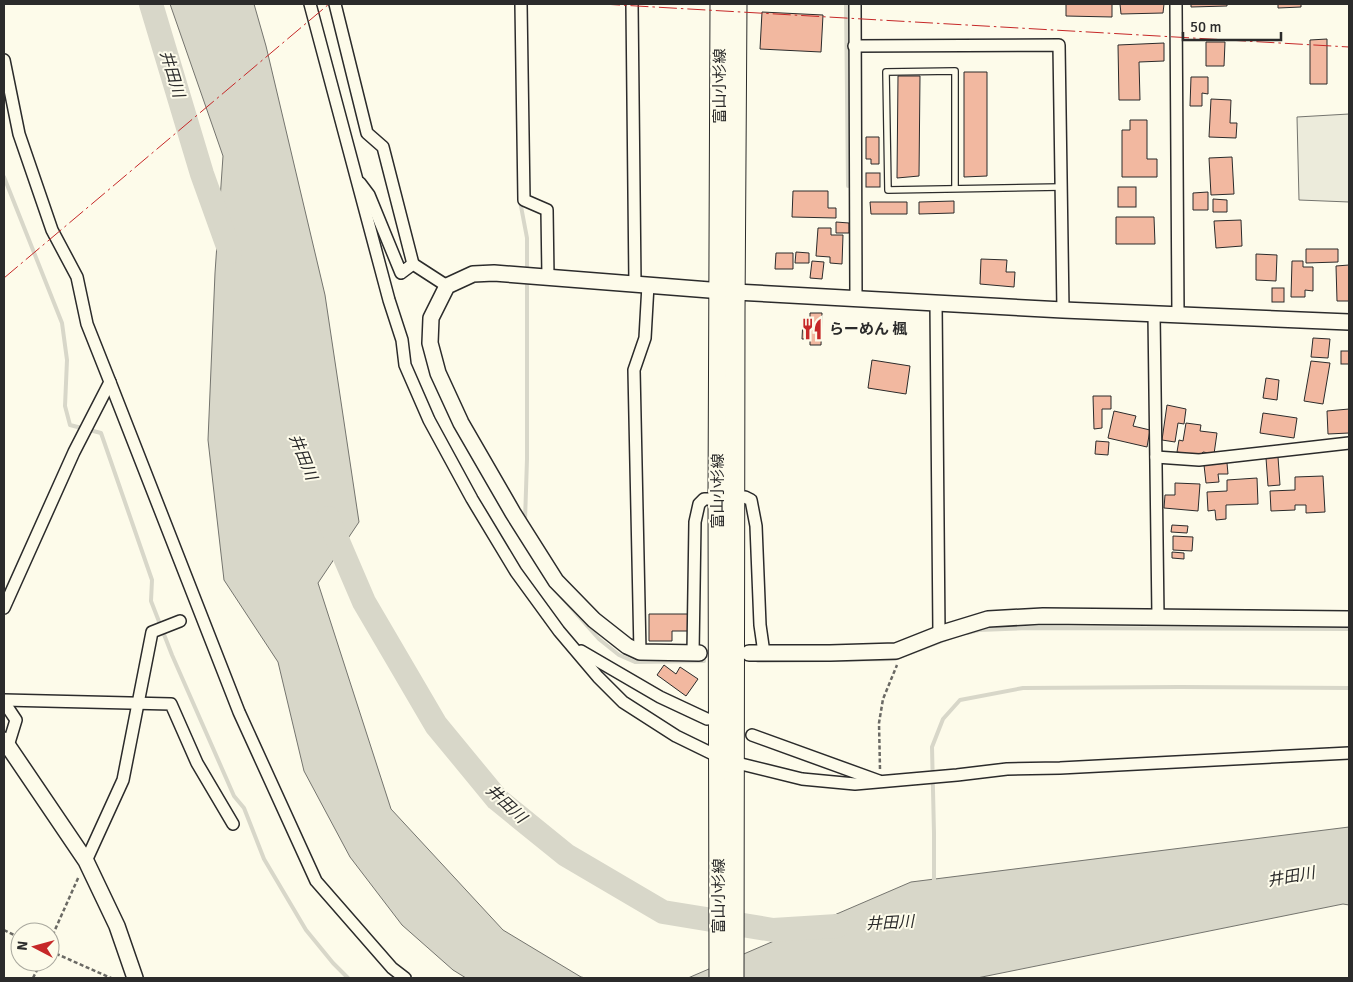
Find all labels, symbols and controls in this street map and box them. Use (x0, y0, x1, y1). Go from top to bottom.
scale bar (1183, 10, 1280, 42)
text: 50 m (1190, 18, 1221, 36)
water label: 井田川 (155, 48, 189, 102)
street label: 富山小杉線 (711, 48, 729, 124)
restaurant icon: らーめん 楓 (799, 316, 825, 342)
place label: らーめん 楓 (829, 320, 908, 338)
water label: 井田川 (285, 431, 322, 485)
street label: 富山小杉線 (709, 453, 727, 529)
water label: 井田川 (482, 780, 532, 829)
street label: 富山小杉線 (710, 858, 728, 934)
water label: 井田川 (1266, 863, 1318, 891)
water label: 井田川 (866, 912, 916, 934)
north arrow (10, 922, 60, 972)
text: N (14, 940, 32, 951)

